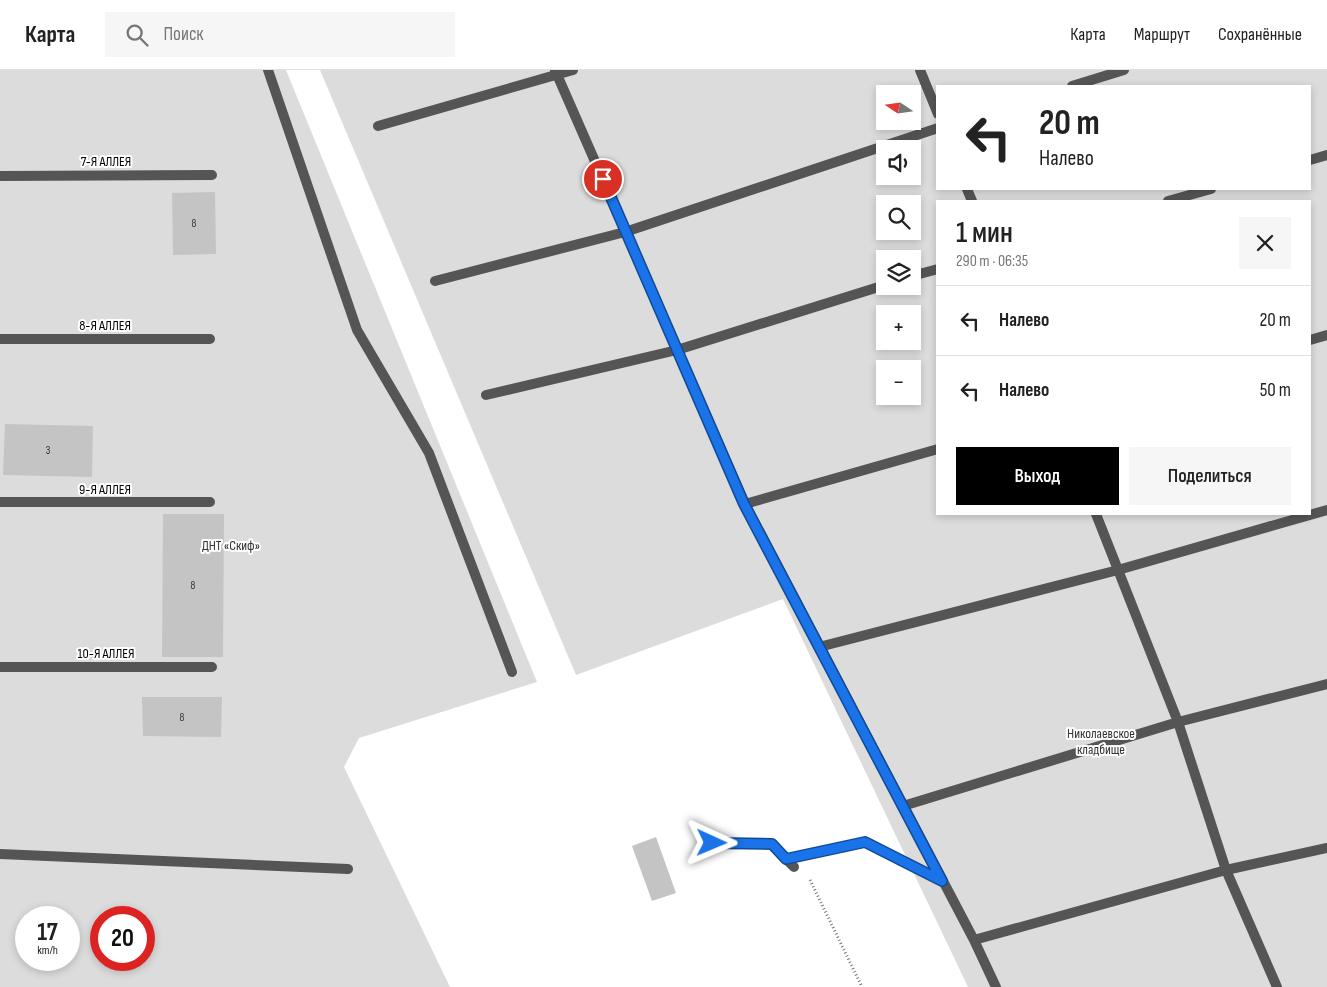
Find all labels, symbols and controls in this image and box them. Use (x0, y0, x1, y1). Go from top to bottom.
search box (105, 12, 455, 57)
text: Карта (25, 20, 75, 49)
icon: search (123, 21, 151, 49)
text: Поиск (163, 23, 204, 46)
text: Карта (1070, 24, 1106, 45)
text: Маршрут (1134, 24, 1190, 45)
text: Сохранённые (1218, 24, 1302, 45)
north arrow (876, 85, 921, 130)
map controls (876, 85, 921, 405)
text: 20 m (1039, 102, 1100, 145)
icon: left (956, 105, 1021, 170)
button: sound (876, 140, 921, 185)
text: Налево (1039, 145, 1094, 172)
street label: 7-Я АЛЛЕЯ (81, 153, 131, 170)
pin (582, 158, 624, 200)
icon: arrive (589, 165, 617, 193)
button: search (876, 195, 921, 240)
text: 1 мин (956, 215, 1013, 251)
house number: 8 (192, 217, 197, 230)
button: close (1239, 217, 1291, 269)
button: layers (876, 250, 921, 295)
text: 290 m · 06:35 (956, 252, 1028, 271)
button: + (876, 305, 921, 350)
icon: left (956, 307, 984, 335)
text: Налево (999, 309, 1049, 332)
text: 20 m (1259, 309, 1291, 332)
street label: 8-Я АЛЛЕЯ (79, 317, 131, 334)
button: − (876, 360, 921, 405)
icon: left (956, 377, 984, 405)
text: Налево (999, 379, 1049, 402)
text: 50 m (1260, 379, 1291, 402)
house number: 3 (46, 444, 51, 457)
button: Выход (956, 447, 1119, 505)
button: Поделиться (1129, 447, 1291, 505)
street label: 9-Я АЛЛЕЯ (79, 481, 131, 498)
park label: ДНТ «Скиф» (202, 537, 260, 554)
house number: 8 (191, 579, 196, 592)
street label: 10-Я АЛЛЕЯ (78, 645, 134, 662)
house number: 8 (180, 711, 185, 724)
park label: Николаевское кладбище (1067, 725, 1135, 758)
position arrow (685, 816, 737, 868)
speed limit sign: 20 (90, 906, 155, 971)
text: 17 (37, 917, 58, 948)
text: km/h (37, 943, 58, 958)

